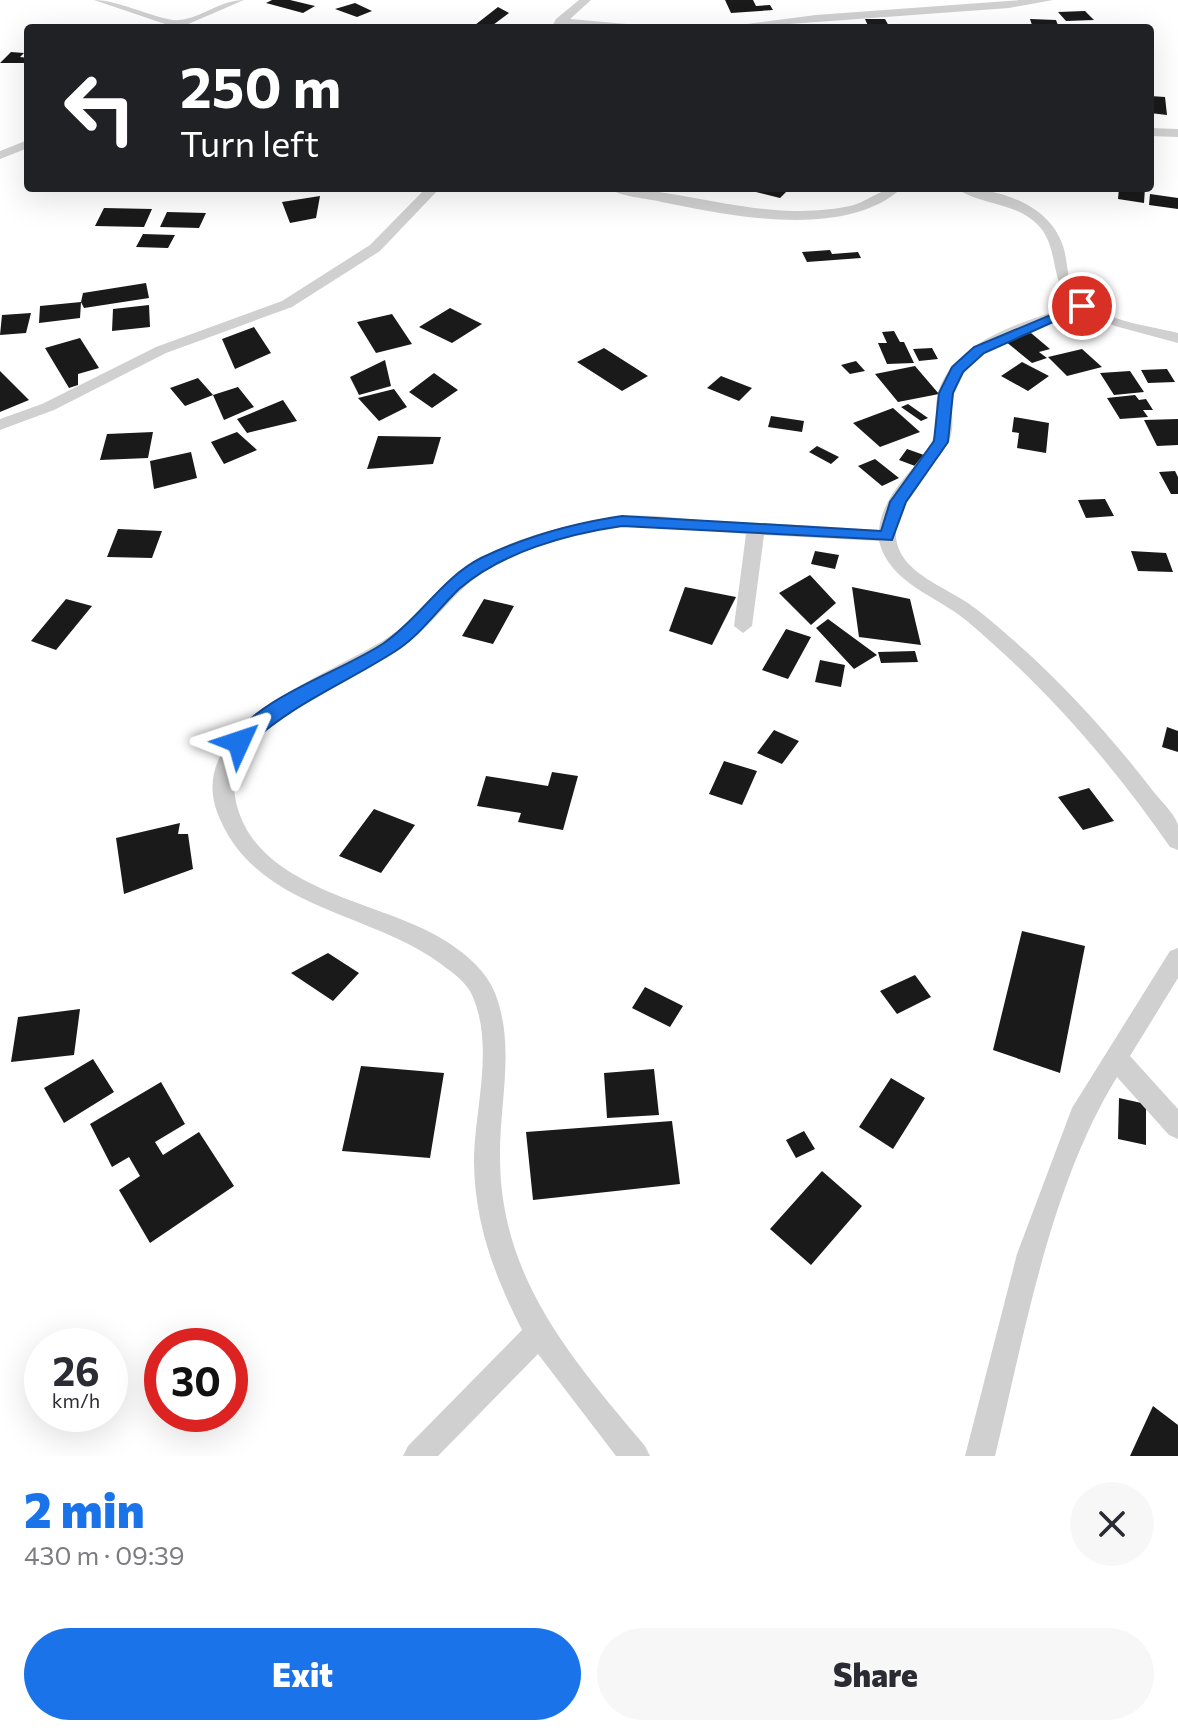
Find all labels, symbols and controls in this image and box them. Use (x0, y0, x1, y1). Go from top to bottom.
text: 250 m (180, 51, 341, 120)
icon: left (48, 56, 152, 160)
text: Turn left (180, 120, 319, 164)
pin (1048, 272, 1116, 340)
icon: arrive (1060, 284, 1104, 328)
position arrow (197, 700, 281, 784)
speed limit sign: 30 (144, 1328, 248, 1432)
text: 26 (52, 1345, 100, 1394)
text: km/h (52, 1388, 100, 1412)
text: 2 min (24, 1479, 145, 1538)
button: close (1070, 1482, 1154, 1566)
text: 430 m · 09:39 (24, 1539, 185, 1570)
button: Exit (24, 1628, 581, 1720)
button: Share (597, 1628, 1154, 1720)

